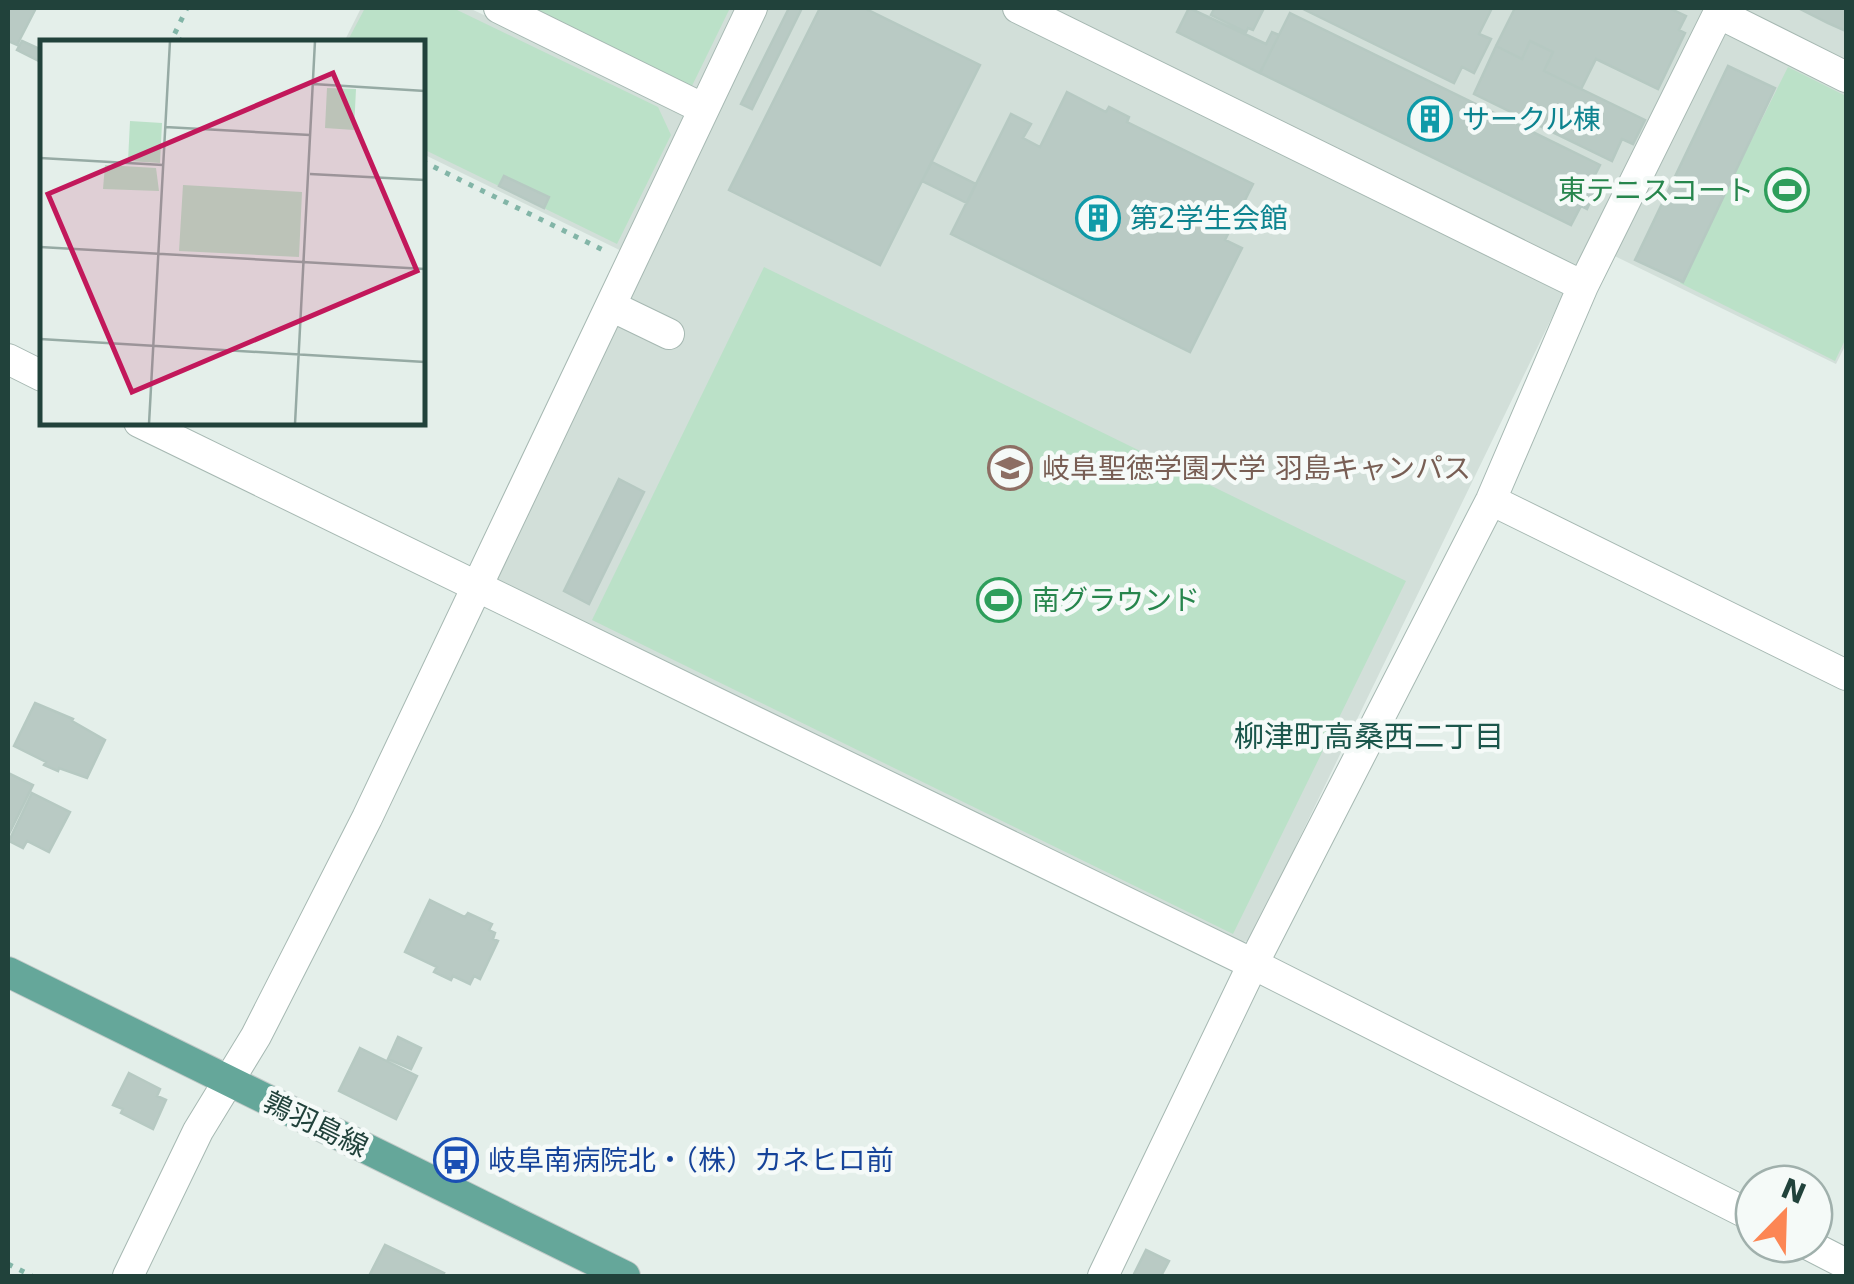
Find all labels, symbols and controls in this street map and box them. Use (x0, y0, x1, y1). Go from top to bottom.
inset map (40, 40, 425, 425)
building icon: サークル棟 (1407, 96, 1453, 142)
place label: サークル棟 (1462, 103, 1601, 136)
sports icon: 東テニスコート (1764, 167, 1810, 213)
place label: 東テニスコート (1558, 174, 1754, 207)
building icon: 第2学生会館 (1075, 195, 1121, 241)
place label: 第2学生会館 (1130, 202, 1288, 235)
school or university icon: 岐阜聖徳学園大学 羽島キャンパス (987, 445, 1033, 491)
place label: 岐阜聖徳学園大学 羽島キャンパス (1042, 452, 1471, 485)
sports icon: 南グラウンド (976, 577, 1022, 623)
place label: 南グラウンド (1032, 584, 1200, 617)
district label: 柳津町高桑西二丁目 (1234, 719, 1504, 754)
street label: 鶉羽島線 (258, 1085, 373, 1164)
bus stop icon: 岐阜南病院北・（株）カネヒロ前 (433, 1137, 479, 1183)
place label: 岐阜南病院北・（株）カネヒロ前 (488, 1144, 894, 1177)
north arrow (1734, 1164, 1834, 1264)
text: N (1776, 1172, 1811, 1211)

